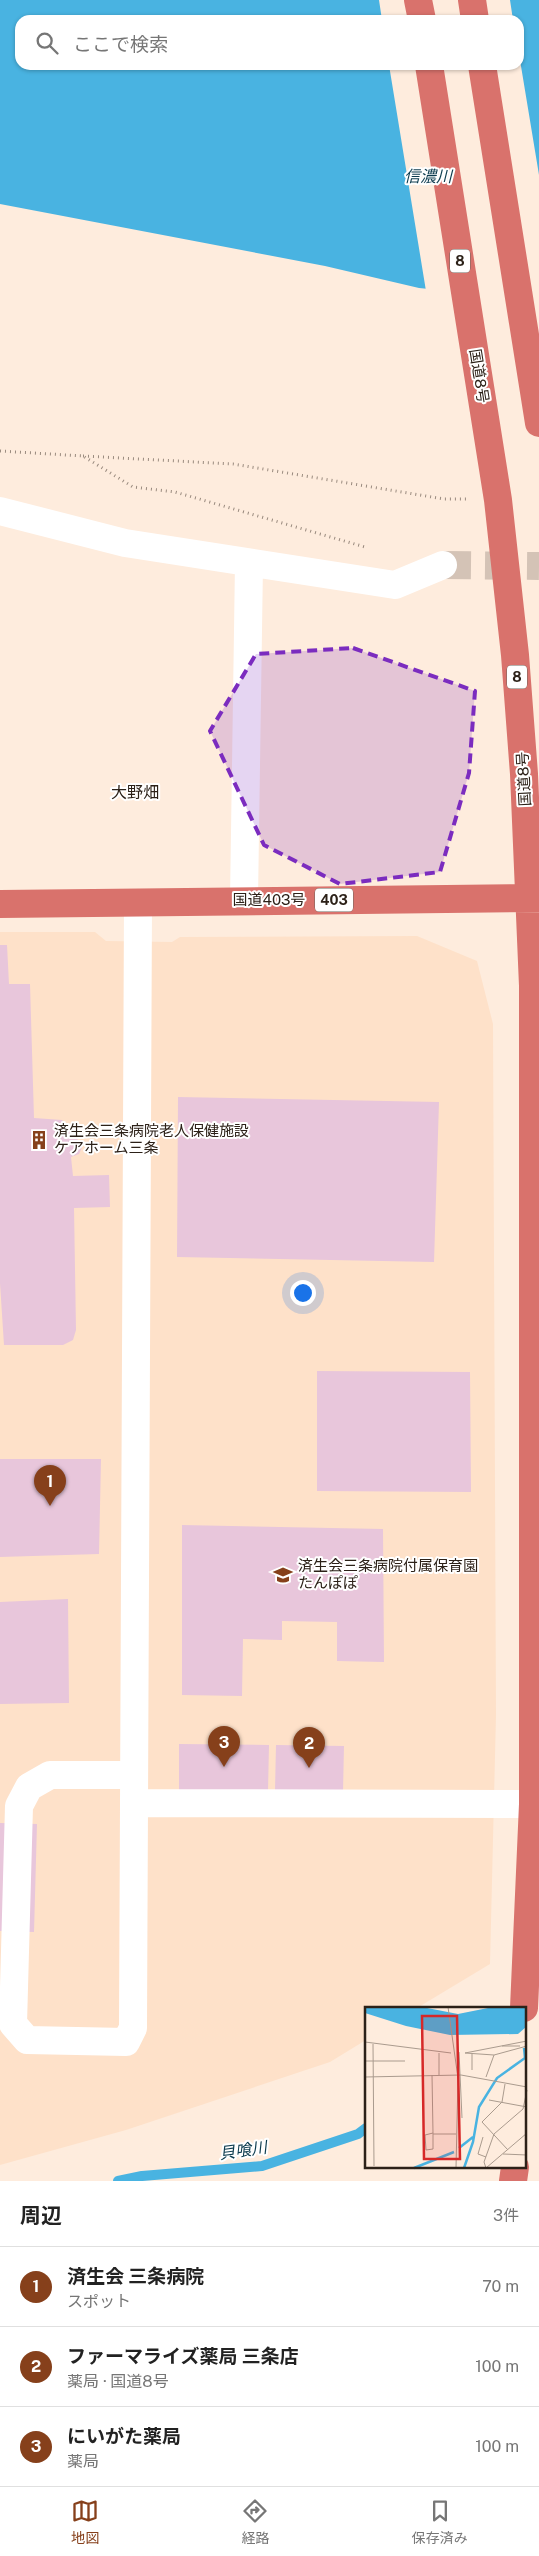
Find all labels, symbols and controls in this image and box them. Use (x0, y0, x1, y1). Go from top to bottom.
search box (15, 15, 524, 70)
icon: search (33, 29, 61, 57)
text: ここで検索 (73, 33, 168, 55)
water label: 信濃川 (404, 167, 454, 186)
road number: 8 (450, 250, 470, 272)
street label: 国道8号 (467, 348, 492, 404)
road number: 8 (507, 666, 527, 689)
street label: 国道8号 (514, 751, 533, 807)
district label: 大野畑 (111, 783, 159, 802)
road number: 403 (315, 888, 353, 912)
street label: 国道403号 (233, 891, 305, 908)
place label: 済生会三条病院老人保健施設 ケアホーム三条 (54, 1122, 249, 1156)
building icon: 済生会三条病院老人保健施設 ケアホーム三条 (28, 1129, 50, 1151)
your location (290, 1280, 316, 1306)
pin: 1 (34, 1465, 66, 1506)
place label: 済生会三条病院付属保育園 たんぽぽ (298, 1557, 478, 1591)
school or university icon: 済生会三条病院付属保育園 たんぽぽ (272, 1564, 294, 1586)
pin: 3 (208, 1726, 240, 1767)
pin: 2 (293, 1727, 325, 1768)
inset map (365, 2007, 526, 2168)
water label: 貝喰川 (218, 2137, 270, 2163)
text: 周辺 (20, 2203, 62, 2228)
text: 3件 (493, 2206, 519, 2225)
text: 済生会 三条病院 (67, 2265, 204, 2287)
text: 1 (33, 2277, 39, 2296)
text: 70 m (482, 2277, 519, 2296)
text: スポット (67, 2292, 131, 2311)
text: ファーマライズ薬局 三条店 (67, 2345, 299, 2367)
text: 2 (31, 2357, 41, 2376)
text: 100 m (475, 2357, 519, 2376)
text: 薬局 · 国道8号 (67, 2372, 169, 2391)
text: にいがた薬局 (67, 2425, 181, 2447)
text: 3 (31, 2437, 41, 2456)
text: 100 m (475, 2437, 519, 2456)
text: 薬局 (67, 2452, 99, 2471)
tab: 地図 (71, 2497, 99, 2547)
tab: 経路 (241, 2497, 269, 2547)
tab: 保存済み (412, 2497, 468, 2547)

